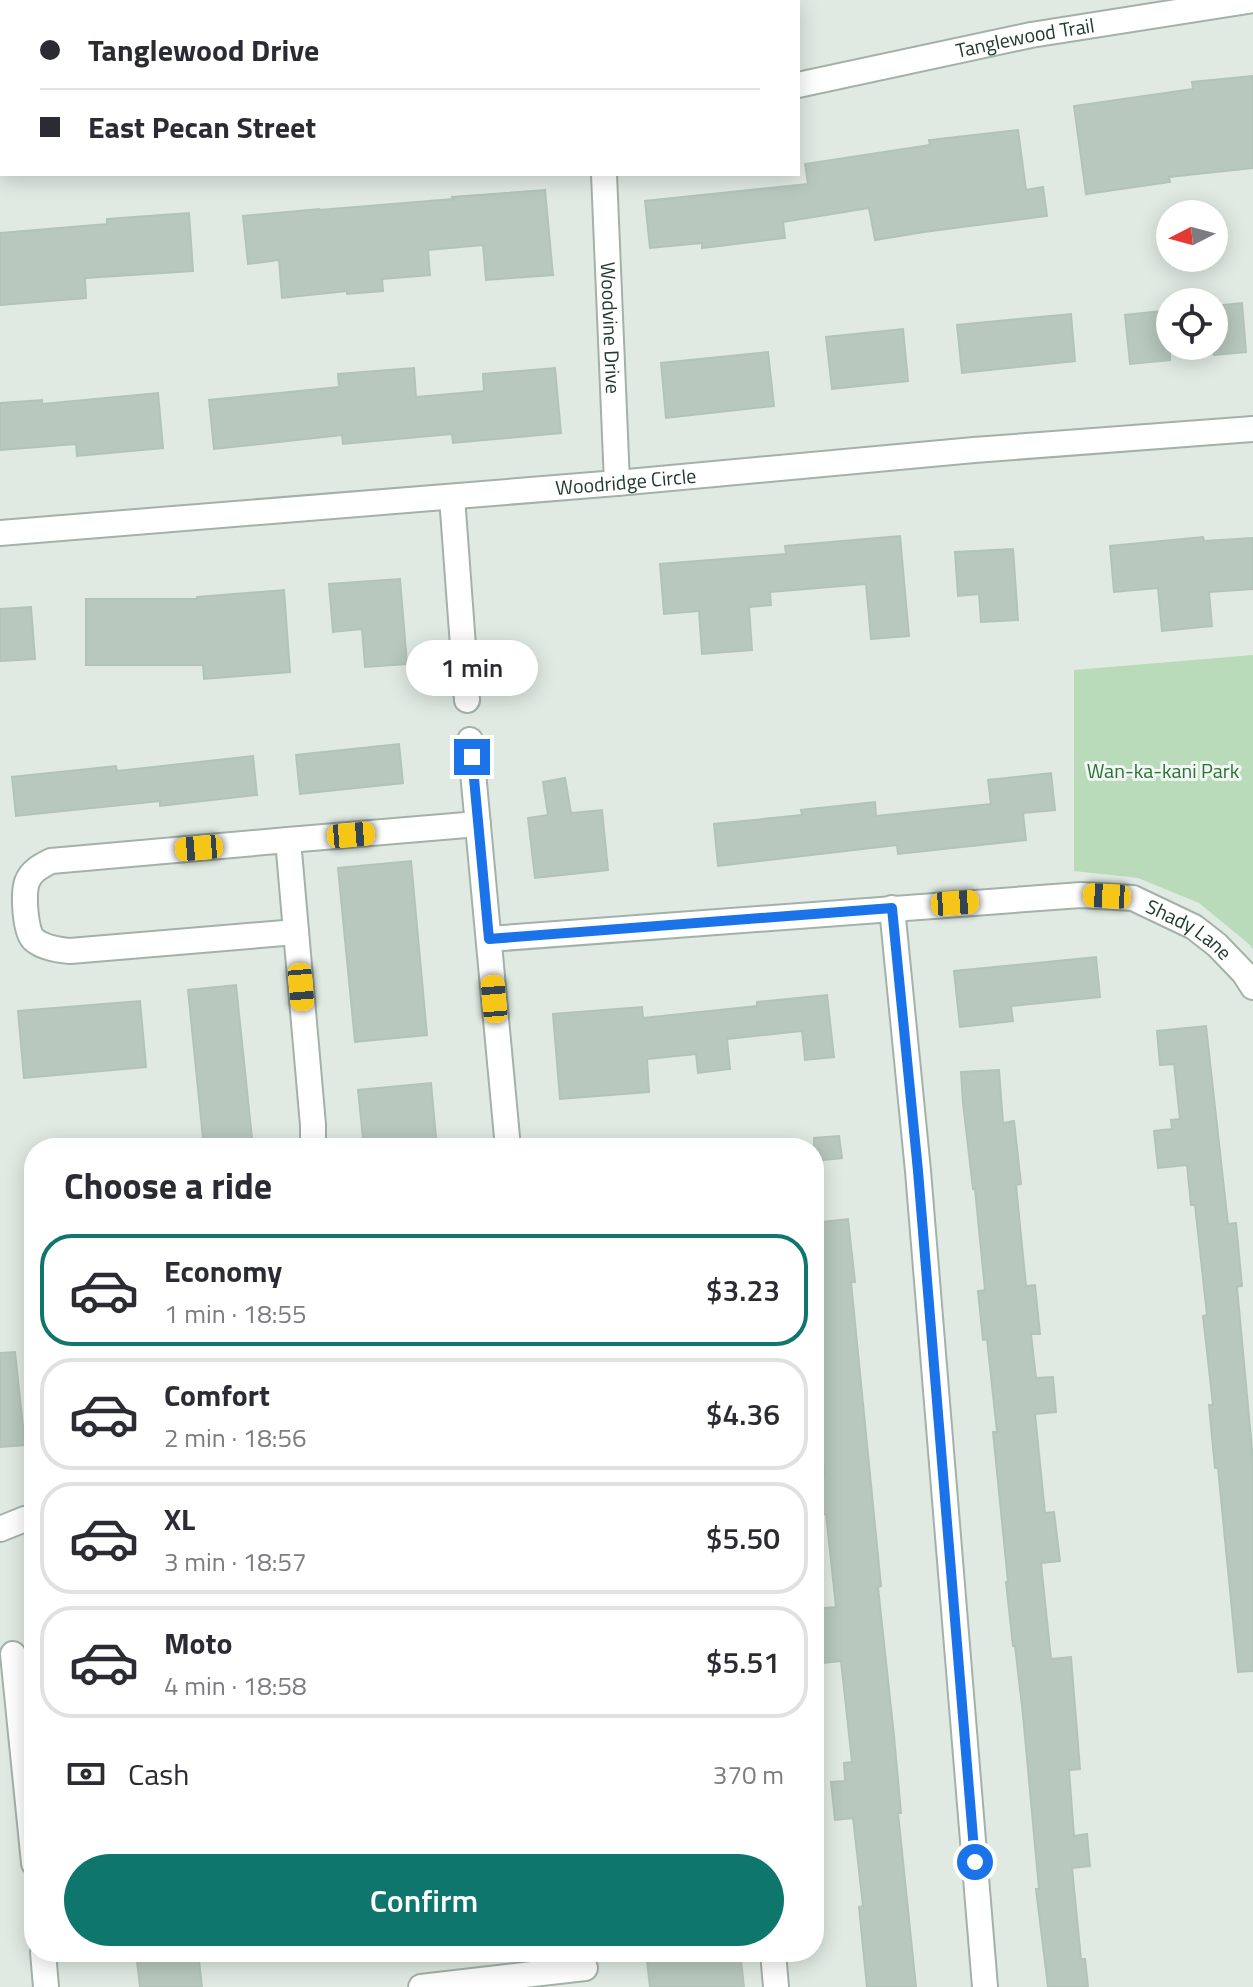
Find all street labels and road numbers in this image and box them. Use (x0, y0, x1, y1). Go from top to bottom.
street label: Tanglewood Trail (953, 9, 1096, 66)
street label: Woodvine Drive (593, 261, 629, 394)
street label: Woodridge Circle (554, 460, 698, 503)
street label: Shady Lane (1141, 890, 1240, 967)

